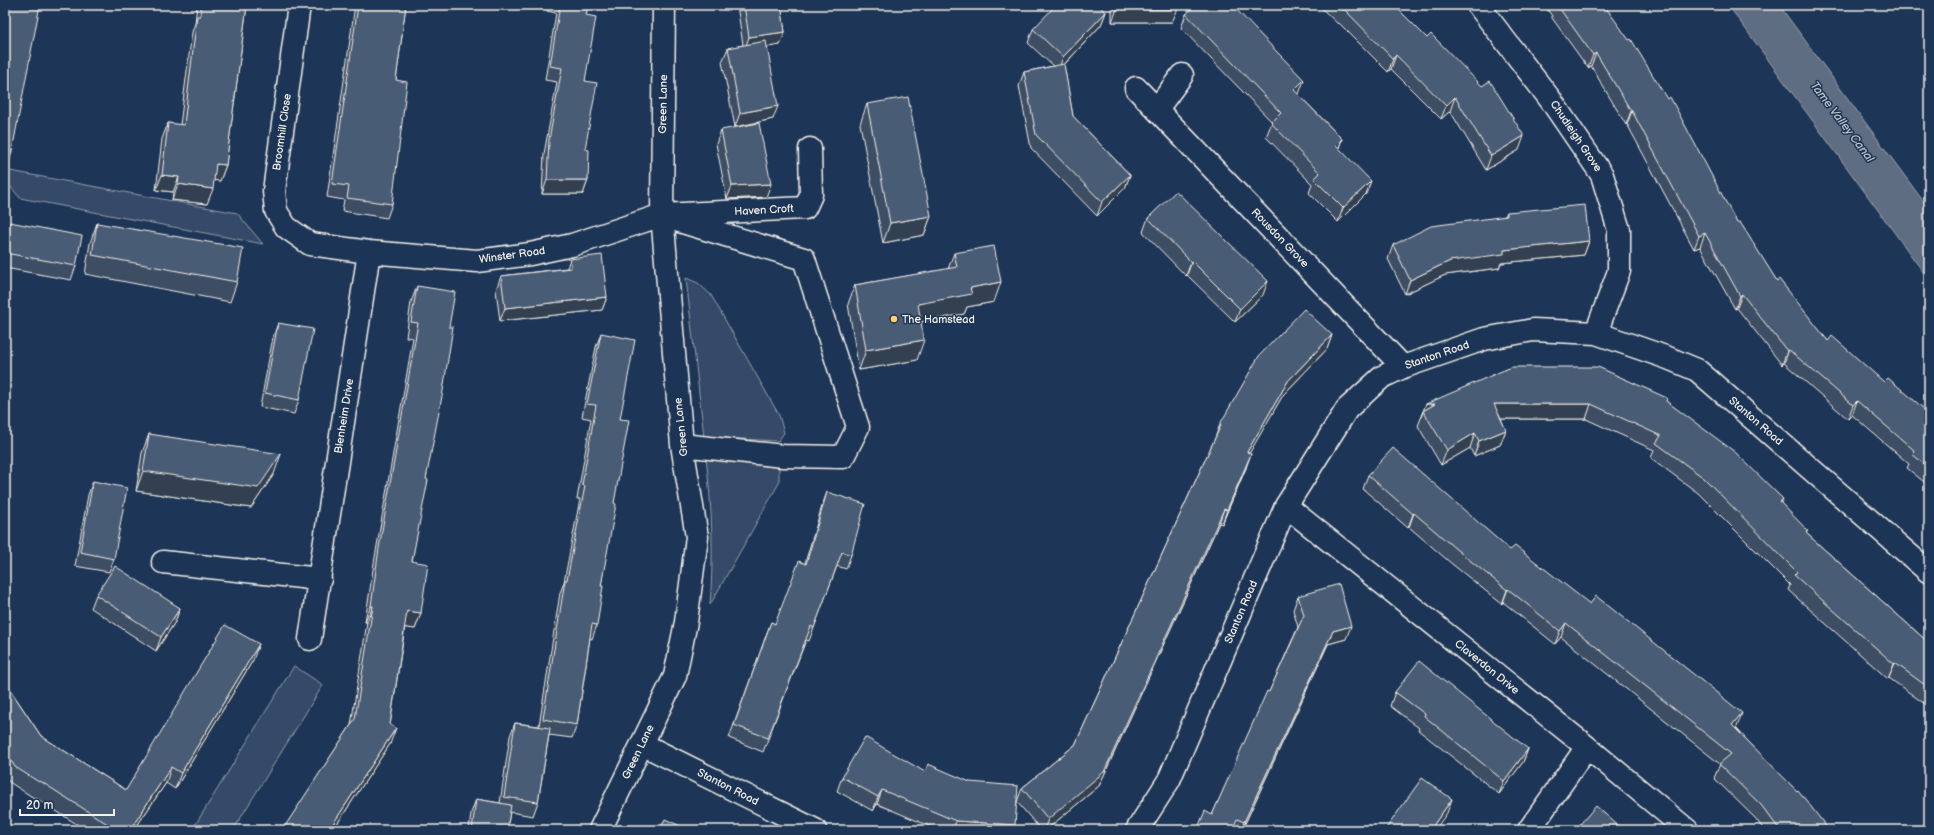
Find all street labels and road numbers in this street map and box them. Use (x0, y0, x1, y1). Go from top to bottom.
street label: Green Lane (656, 74, 670, 134)
street label: Broomhill Close (270, 92, 294, 171)
street label: Chudleigh Grove (1547, 98, 1605, 174)
street label: Haven Croft (734, 202, 795, 218)
street label: Rousdon Grove (1249, 206, 1312, 271)
street label: Winster Road (478, 244, 546, 266)
street label: Stanton Road (1403, 338, 1471, 372)
street label: Blenheim Drive (332, 377, 356, 454)
street label: Stanton Road (1726, 394, 1786, 448)
street label: Green Lane (671, 396, 691, 457)
street label: Stanton Road (1222, 579, 1260, 645)
street label: Claverdon Drive (1452, 637, 1522, 697)
street label: Green Lane (619, 722, 657, 781)
street label: Stanton Road (695, 766, 761, 808)

